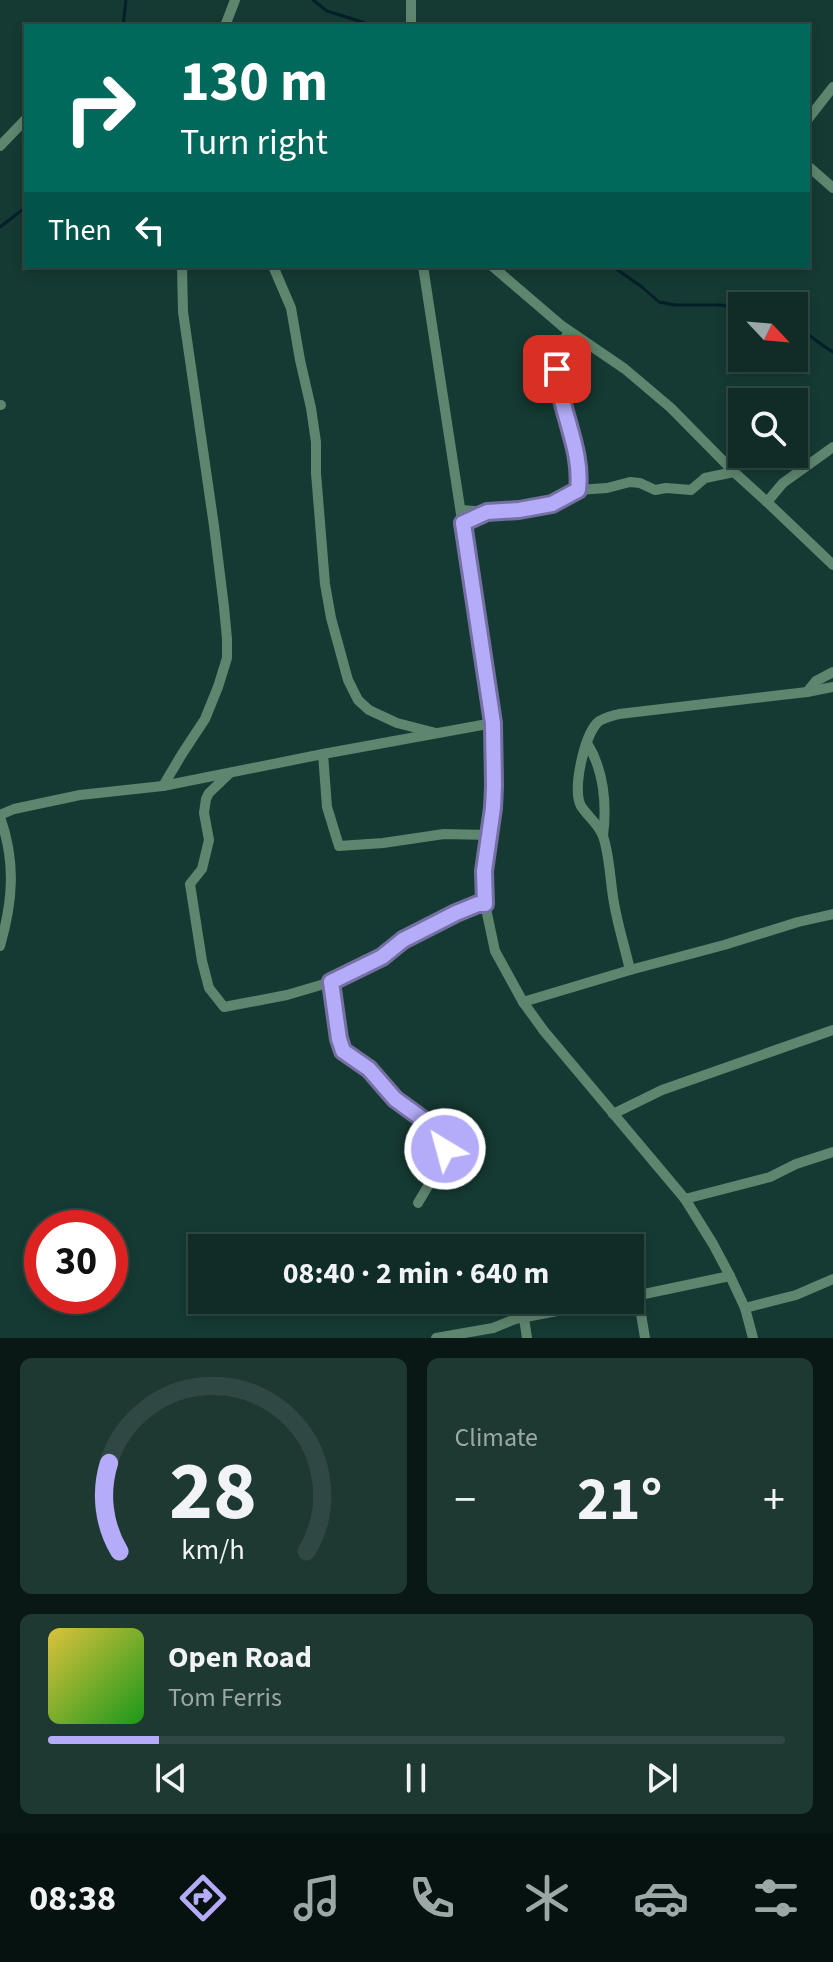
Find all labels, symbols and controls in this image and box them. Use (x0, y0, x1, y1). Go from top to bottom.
text: 130 m (180, 43, 328, 122)
icon: right (48, 56, 152, 160)
text: Turn right (180, 117, 328, 168)
icon: left (128, 208, 172, 252)
text: Then (48, 209, 112, 252)
north arrow (728, 292, 808, 372)
map controls (728, 292, 808, 468)
pin (523, 335, 591, 403)
icon: arrive (535, 347, 579, 391)
button: search (728, 388, 808, 468)
position arrow (403, 1107, 487, 1191)
speed limit sign: 30 (24, 1210, 128, 1314)
text: 08:40 · 2 min · 640 m (283, 1252, 549, 1295)
text: Climate (455, 1419, 538, 1456)
text: 28 (169, 1433, 257, 1551)
text: 21° (577, 1458, 662, 1543)
text: − (455, 1469, 476, 1532)
text: + (763, 1469, 785, 1532)
text: km/h (182, 1530, 245, 1570)
text: Open Road (168, 1636, 312, 1679)
text: Tom Ferris (168, 1679, 282, 1716)
icon: previous (149, 1756, 193, 1800)
icon: pause (394, 1756, 438, 1800)
icon: next (640, 1756, 684, 1800)
icon: directions (175, 1870, 231, 1926)
icon: music (289, 1870, 345, 1926)
icon: phone (404, 1870, 460, 1926)
icon: climate (519, 1870, 575, 1926)
icon: car (633, 1870, 689, 1926)
icon: filters (748, 1870, 804, 1926)
text: 08:38 (29, 1873, 116, 1924)

